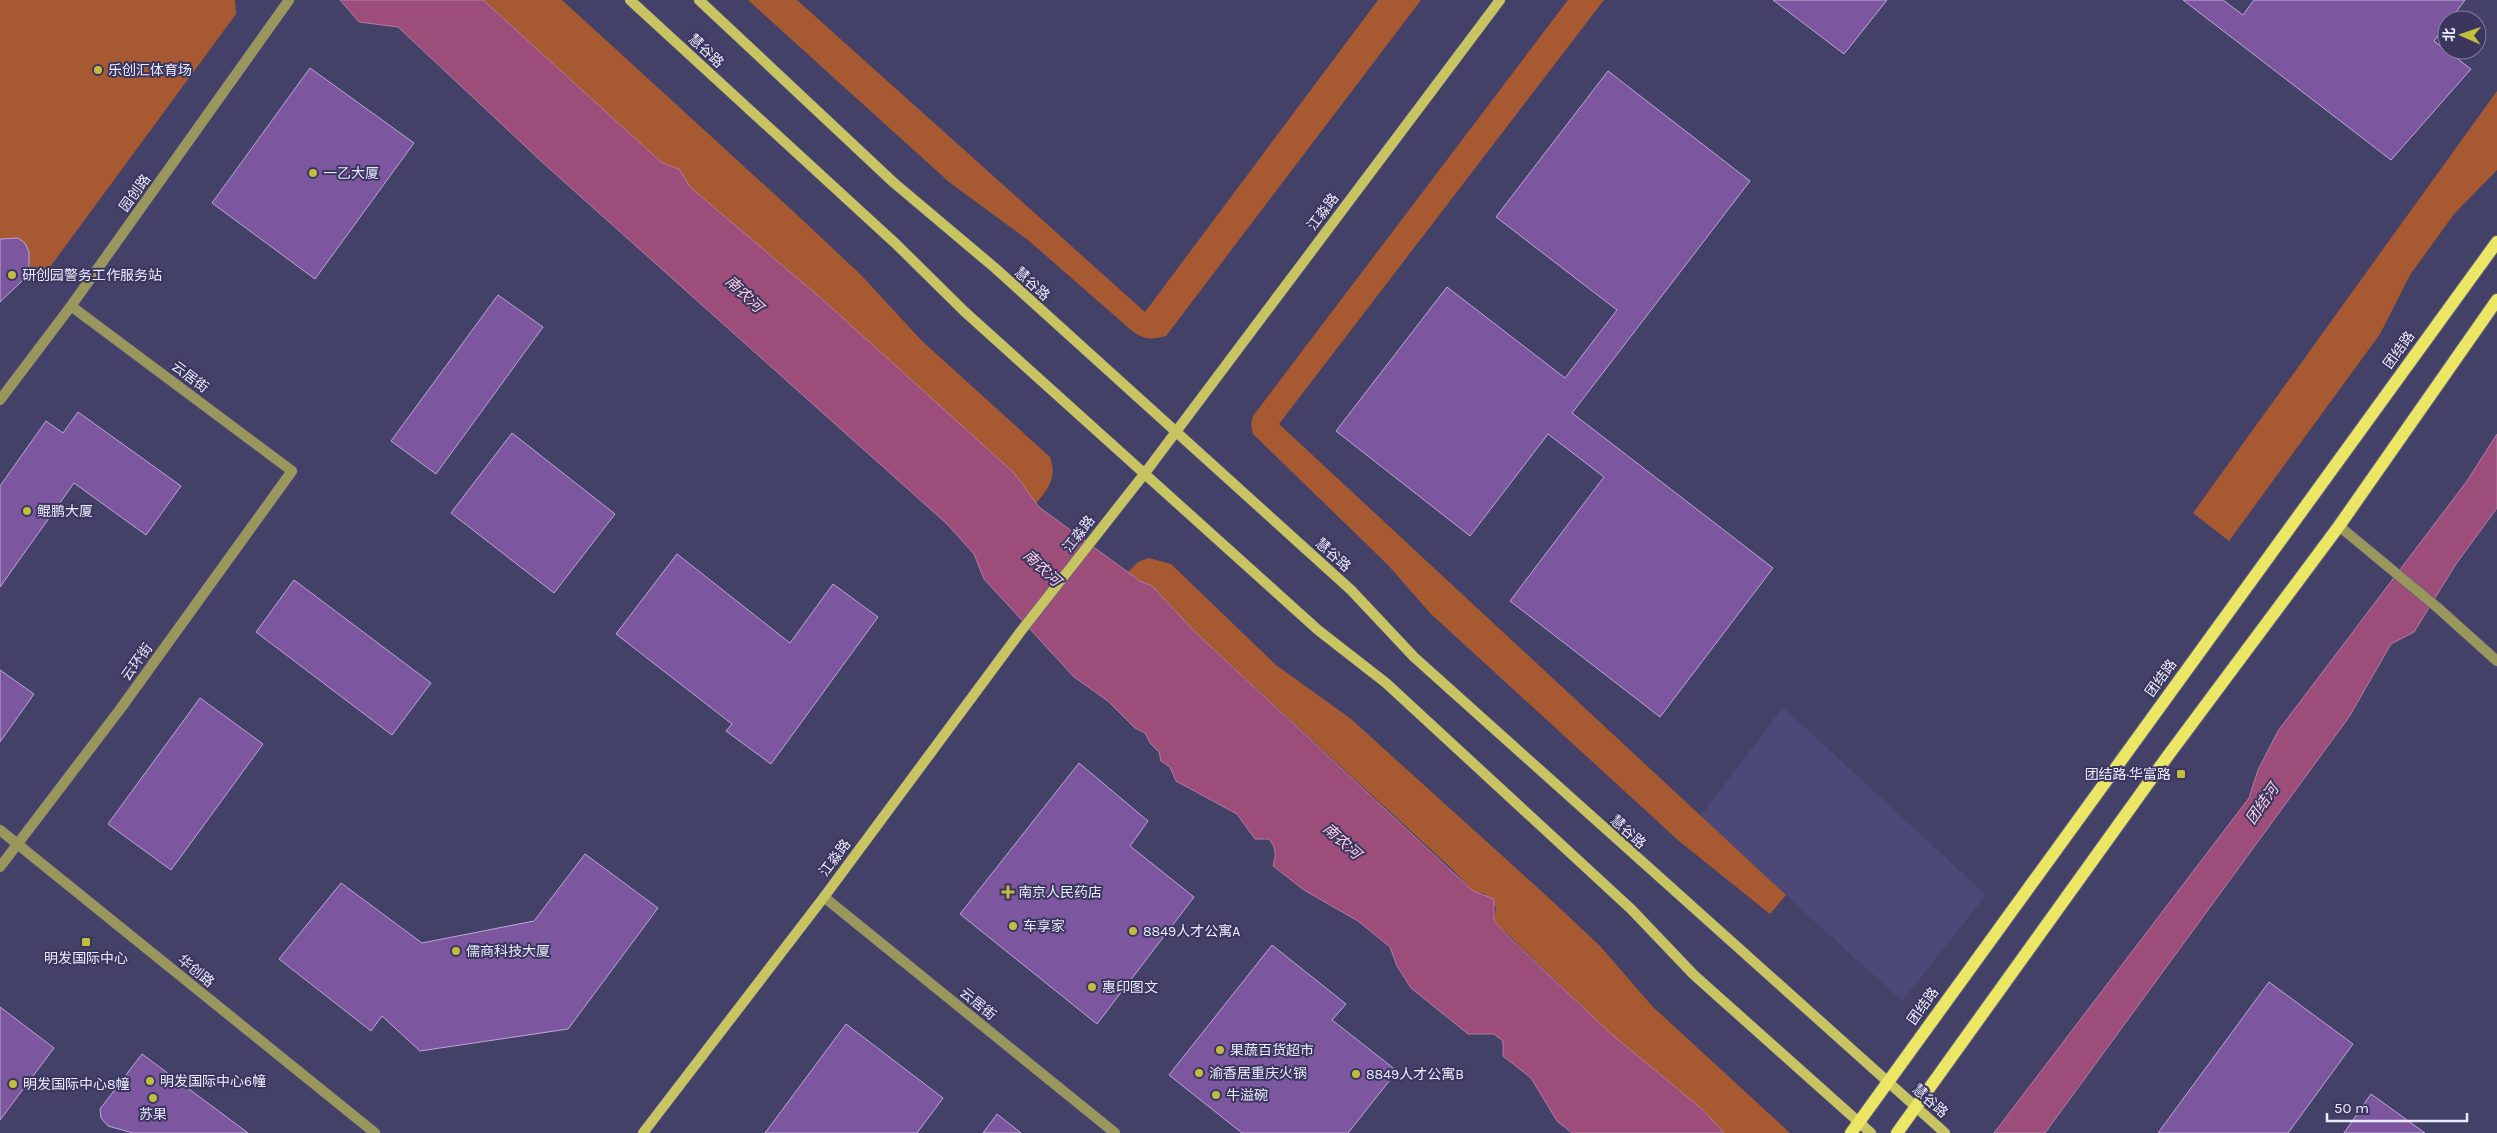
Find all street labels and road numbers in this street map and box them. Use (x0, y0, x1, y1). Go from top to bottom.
street label: 慧谷路 (685, 30, 727, 72)
street label: 园创路 (116, 171, 154, 215)
street label: 江淼路 (1304, 190, 1342, 234)
street label: 慧谷路 (1011, 264, 1053, 304)
street label: 团结路 (2380, 328, 2418, 372)
street label: 云居街 (168, 358, 212, 396)
street label: 江淼路 (1059, 512, 1099, 556)
street label: 慧谷路 (1312, 535, 1354, 575)
street label: 云环街 (118, 640, 156, 684)
street label: 团结路 (2142, 656, 2180, 700)
street label: 慧谷路 (1607, 812, 1649, 852)
street label: 江淼路 (816, 836, 854, 880)
street label: 华创路 (174, 951, 218, 991)
street label: 云居街 (956, 984, 1000, 1024)
street label: 团结路 (1904, 984, 1942, 1028)
street label: 慧谷路 (1909, 1081, 1951, 1121)

